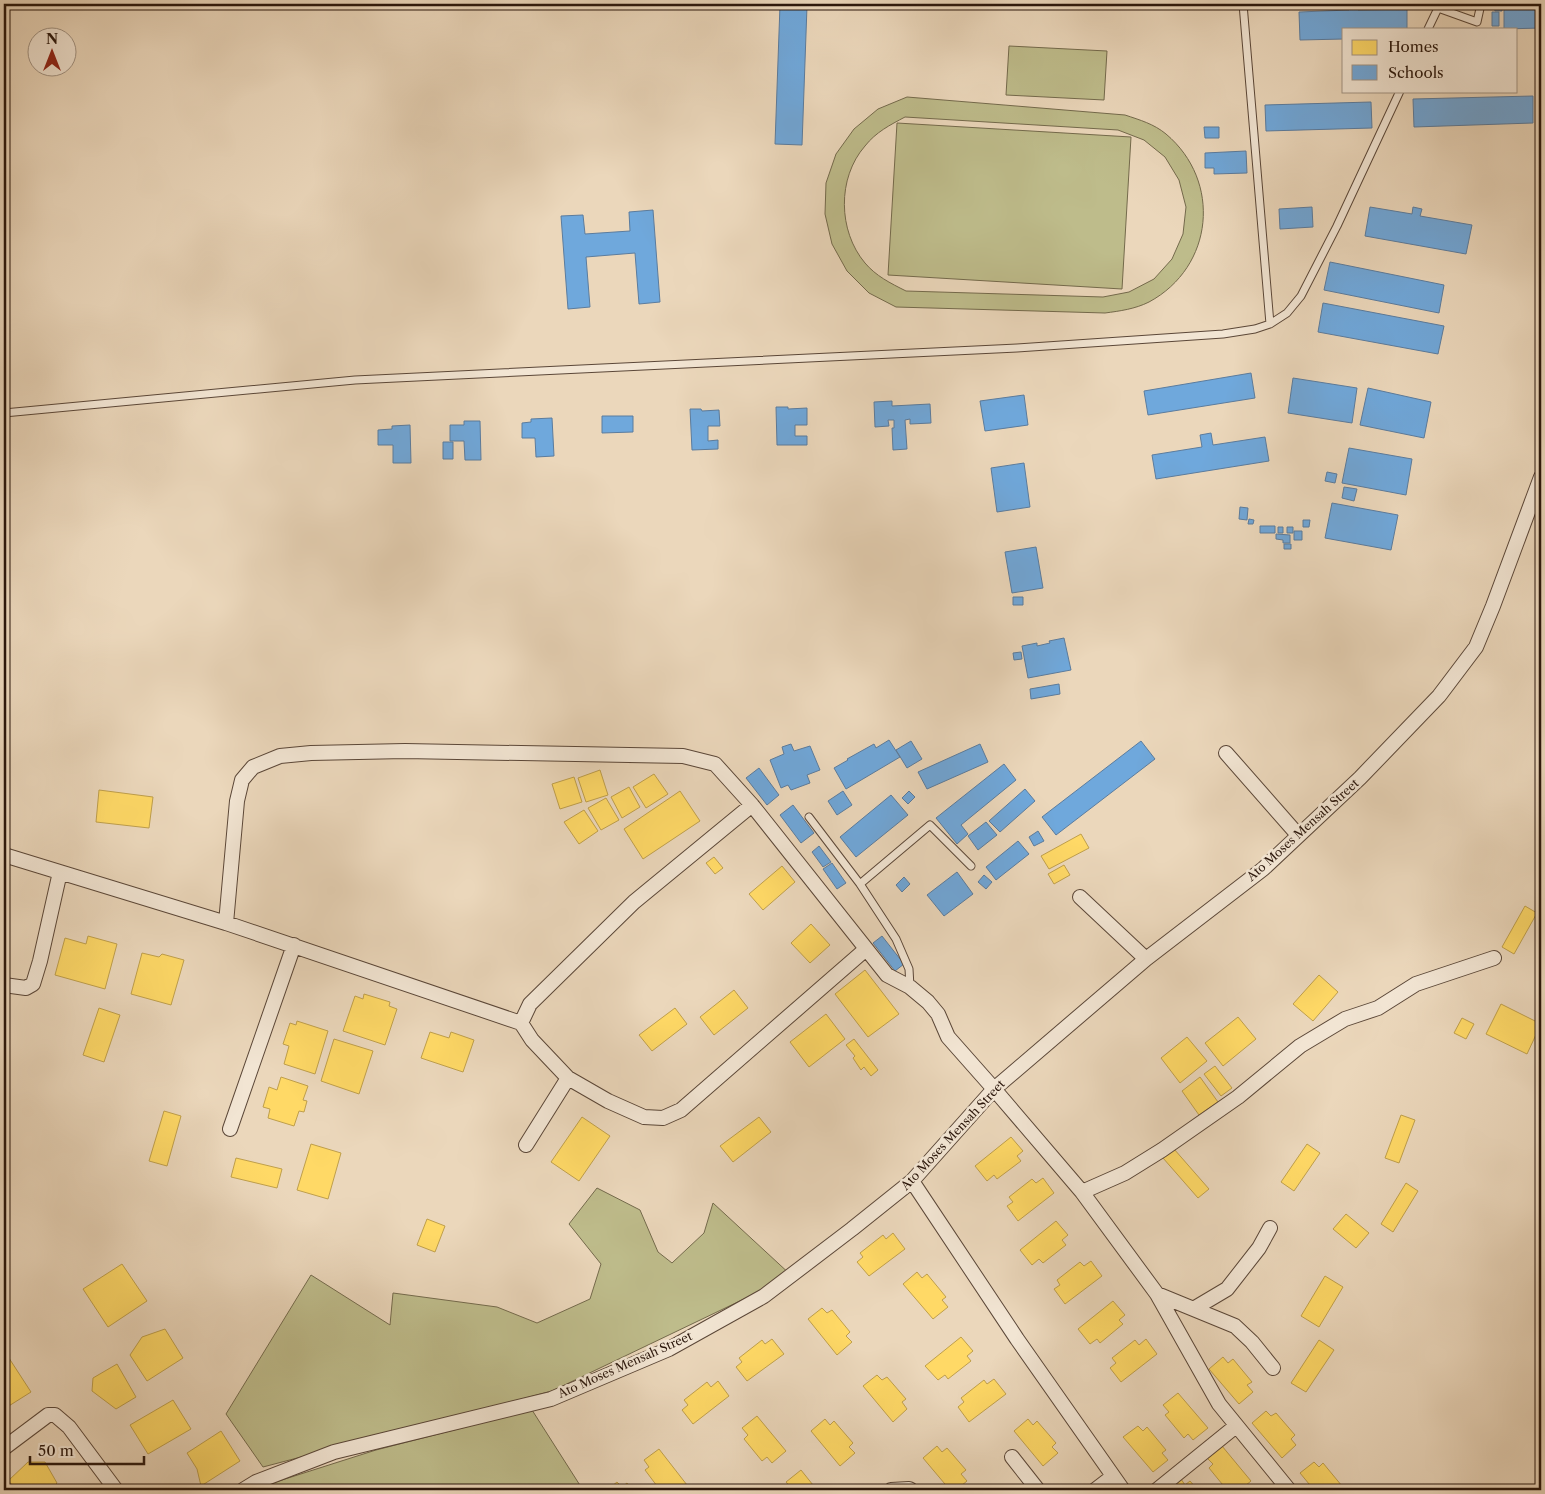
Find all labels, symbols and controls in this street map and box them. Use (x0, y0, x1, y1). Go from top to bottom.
north arrow (28, 28, 78, 78)
legend (1342, 28, 1518, 92)
text: N (46, 30, 58, 48)
text: Homes (1388, 37, 1439, 56)
text: Schools (1388, 63, 1444, 82)
street label: Ato Moses Mensah Street (1243, 775, 1362, 885)
street label: Ato Moses Mensah Street (897, 1076, 1008, 1194)
street label: Ato Moses Mensah Street (554, 1328, 695, 1401)
scale bar (30, 1434, 144, 1466)
text: 50 m (38, 1441, 74, 1460)

